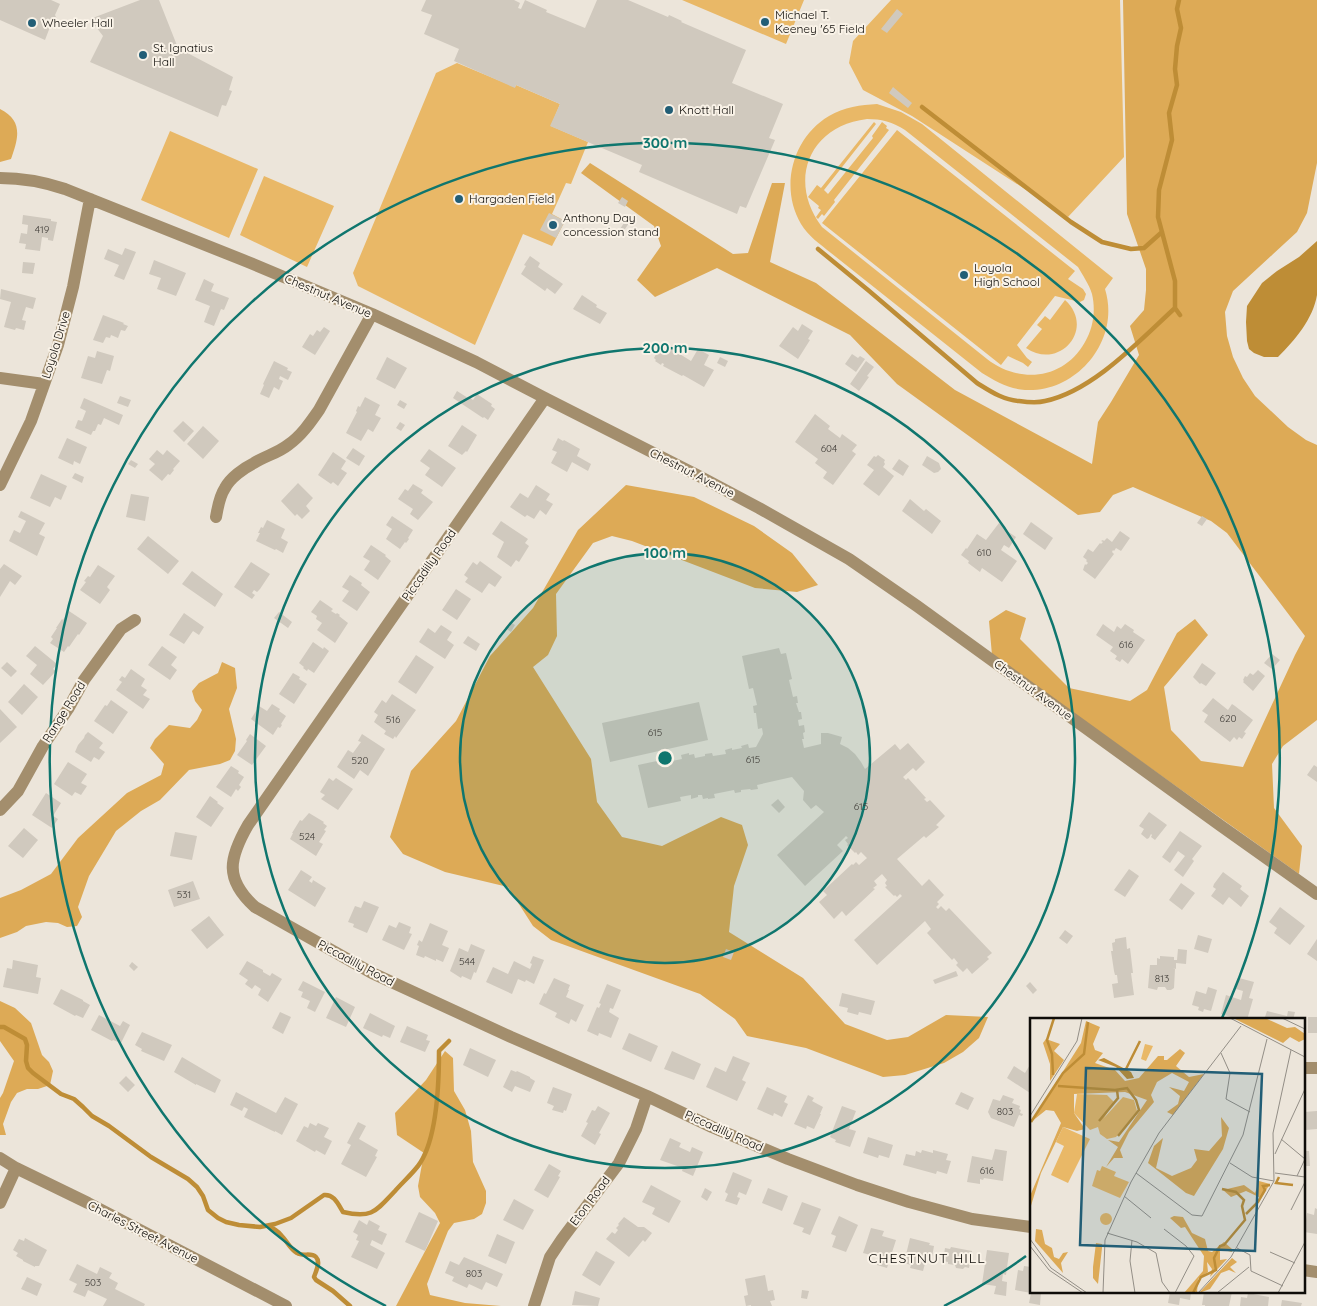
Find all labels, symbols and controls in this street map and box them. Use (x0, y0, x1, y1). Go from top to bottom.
place label: Michael T. Keeney '65 Field (775, 7, 865, 36)
place label: Wheeler Hall (42, 15, 113, 30)
marker: Michael T. Keeney '65 Field (759, 16, 771, 28)
marker: Wheeler Hall (26, 17, 38, 29)
place label: St. Ignatius Hall (153, 40, 213, 69)
marker: St. Ignatius Hall (137, 49, 149, 61)
place label: Knott Hall (679, 102, 734, 117)
marker: Knott Hall (663, 104, 675, 116)
text: 300 m (643, 133, 687, 152)
place label: Hargaden Field (469, 191, 554, 206)
marker: Hargaden Field (453, 193, 465, 205)
place label: Anthony Day concession stand (563, 210, 659, 239)
marker: Anthony Day concession stand (547, 219, 559, 231)
house number: 419 (35, 223, 50, 236)
place label: Loyola High School (974, 260, 1040, 289)
marker: Loyola High School (958, 269, 970, 281)
street label: Chestnut Avenue (282, 270, 374, 321)
street label: Loyola Drive (38, 309, 73, 380)
text: 200 m (643, 338, 688, 357)
house number: 604 (821, 442, 837, 455)
street label: Chestnut Avenue (647, 445, 737, 501)
street label: Piccadilly Road (398, 526, 459, 604)
text: 100 m (644, 543, 686, 562)
house number: 610 (977, 546, 992, 559)
house number: 616 (1119, 638, 1134, 651)
street label: Chestnut Avenue (991, 656, 1076, 723)
street label: Range Road (39, 678, 88, 745)
house number: 620 (1220, 712, 1236, 725)
house number: 516 (386, 713, 401, 726)
house number: 615 (648, 726, 662, 739)
centre of rings (656, 749, 674, 767)
house number: 615 (746, 753, 760, 766)
house number: 520 (352, 754, 369, 767)
house number: 615 (854, 800, 868, 813)
house number: 524 (299, 830, 315, 843)
house number: 531 (177, 888, 191, 901)
street label: Piccadilly Road (315, 936, 397, 989)
house number: 544 (459, 955, 475, 968)
house number: 813 (1155, 972, 1169, 985)
inset map (1030, 1018, 1304, 1294)
house number: 803 (997, 1105, 1013, 1118)
street label: Piccadilly Road (683, 1107, 766, 1155)
house number: 616 (980, 1164, 995, 1177)
street label: Eton Road (566, 1173, 613, 1228)
street label: Charles Street Avenue (85, 1197, 201, 1266)
district label: CHESTNUT HILL (868, 1249, 986, 1267)
house number: 803 (466, 1267, 482, 1280)
house number: 503 (85, 1276, 101, 1289)

